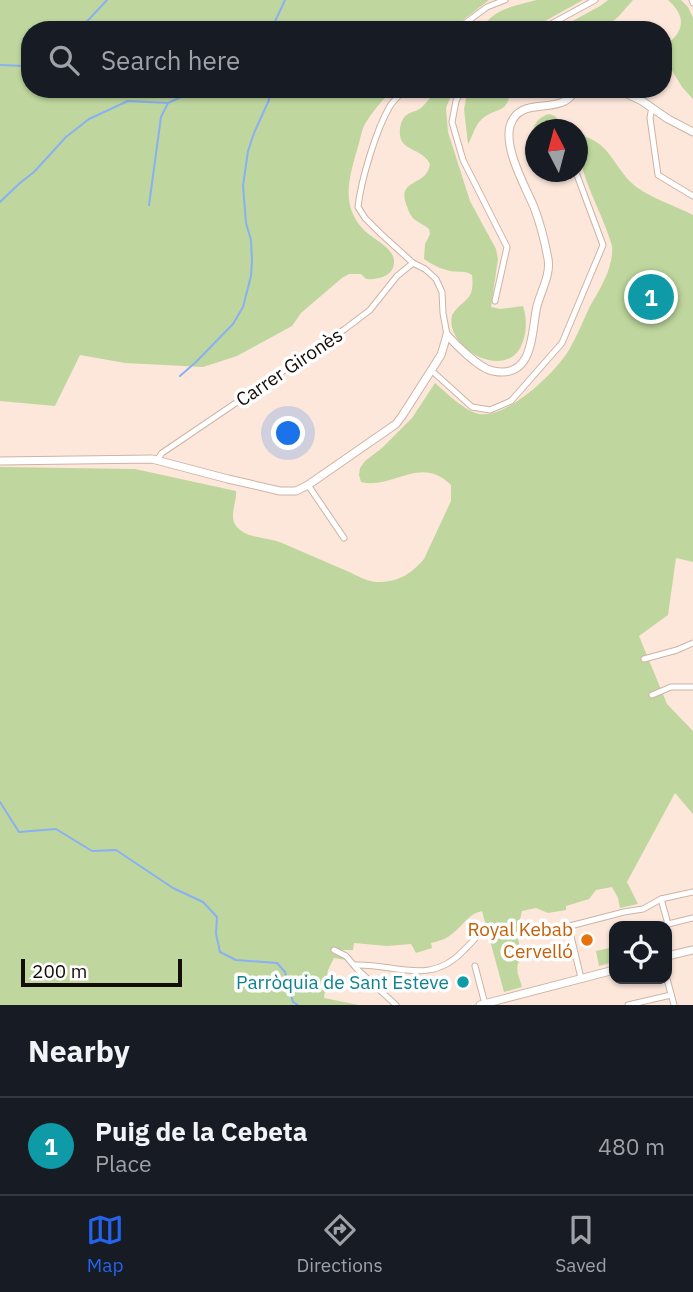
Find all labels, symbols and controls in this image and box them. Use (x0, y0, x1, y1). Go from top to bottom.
search box (21, 21, 672, 98)
icon: search (45, 41, 83, 79)
text: Search here (101, 43, 240, 77)
north arrow (525, 119, 588, 182)
pin: 1 (628, 271, 674, 323)
street label: Carrer Gironès (231, 322, 347, 412)
your location (271, 416, 305, 450)
place label: Royal Kebab Cervelló (467, 917, 573, 963)
map controls (609, 921, 672, 984)
button: locate (609, 921, 672, 984)
marker: Royal Kebab Cervelló (579, 932, 595, 948)
scale bar (21, 956, 182, 988)
text: 200 m (32, 959, 87, 983)
place label: Parròquia de Sant Esteve (236, 970, 449, 994)
marker: Parròquia de Sant Esteve (455, 974, 471, 990)
text: Nearby (28, 1031, 130, 1070)
text: Puig de la Cebeta (95, 1114, 308, 1148)
text: 1 (44, 1131, 58, 1161)
text: 480 m (598, 1131, 665, 1161)
text: Place (95, 1148, 152, 1178)
tab: Map (86, 1211, 124, 1277)
tab: Directions (296, 1211, 383, 1277)
tab: Saved (555, 1211, 607, 1277)

